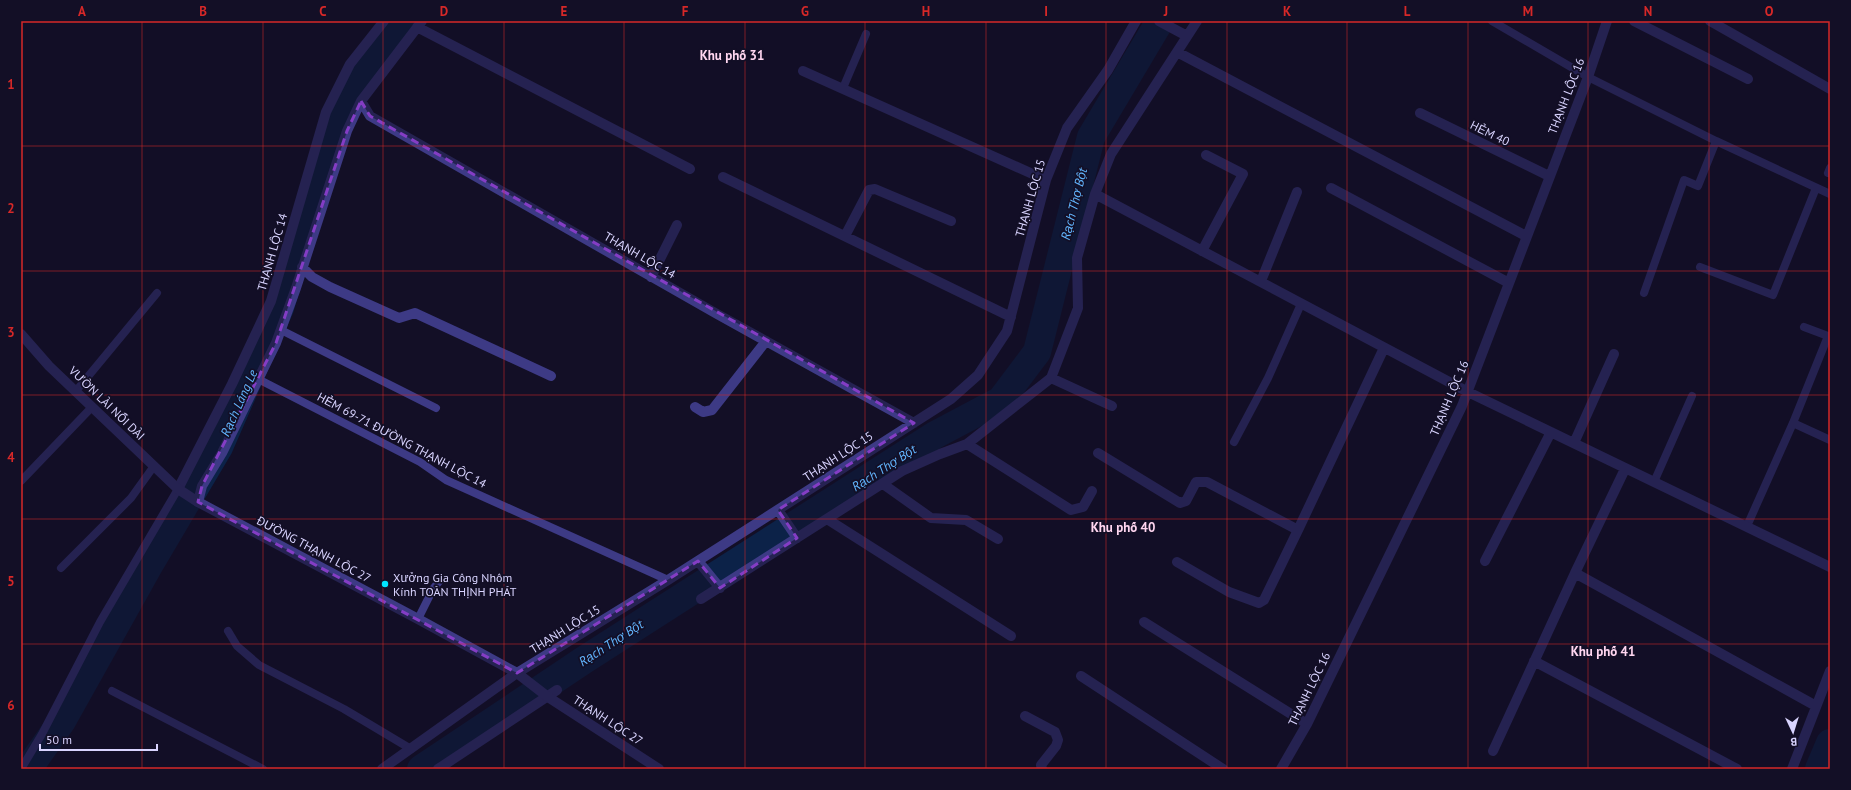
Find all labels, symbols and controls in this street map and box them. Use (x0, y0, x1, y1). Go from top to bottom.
text: A (78, 3, 86, 20)
text: B (199, 3, 207, 20)
text: C (319, 3, 327, 20)
text: D (440, 3, 448, 20)
text: E (561, 3, 568, 20)
text: F (682, 3, 689, 20)
text: G (801, 3, 809, 20)
text: H (922, 3, 930, 20)
text: I (1044, 3, 1048, 20)
text: J (1163, 3, 1168, 20)
text: K (1283, 3, 1291, 20)
text: L (1404, 3, 1411, 20)
text: M (1523, 3, 1533, 20)
text: N (1644, 3, 1652, 20)
text: O (1765, 3, 1774, 20)
district label: Khu phố 31 (700, 47, 764, 64)
street label: THẠNH LỘC 16 (1545, 56, 1587, 136)
text: 1 (7, 76, 15, 93)
street label: HẺM 40 (1468, 117, 1512, 149)
street label: THẠNH LỘC 15 (1012, 157, 1048, 239)
water label: Rạch Thợ Bột (1057, 165, 1091, 242)
text: 2 (7, 200, 15, 217)
street label: THẠNH LỘC 14 (254, 211, 290, 293)
street label: THẠNH LỘC 14 (601, 228, 679, 282)
text: 3 (7, 324, 15, 341)
street label: THẠNH LỘC 16 (1426, 358, 1472, 438)
street label: VƯỜN LÀI NỐI DÀI (65, 362, 148, 443)
water label: Rạch Láng Le (217, 367, 261, 439)
street label: HẺM 69-71 ĐƯỜNG THẠNH LỘC 14 (315, 389, 490, 491)
street label: THẠNH LỘC 15 (800, 428, 876, 484)
water label: Rạch Thợ Bột (848, 440, 920, 495)
text: 4 (7, 449, 15, 466)
street label: ĐƯỜNG THẠNH LỘC 27 (254, 512, 374, 585)
district label: Khu phố 40 (1091, 519, 1155, 536)
place label: Xưởng Gia Công Nhôm Kính TOÀN THỊNH PHÁT (393, 570, 517, 599)
text: 5 (7, 573, 15, 590)
marker: Xưởng Gia Công Nhôm Kính TOÀN THỊNH PHÁT (380, 579, 390, 589)
street label: THẠNH LỘC 15 (527, 601, 603, 657)
water label: Rạch Thợ Bột (575, 615, 647, 670)
district label: Khu phố 41 (1571, 643, 1635, 660)
street label: THẠNH LỘC 16 (1285, 650, 1333, 728)
street label: THẠNH LỘC 27 (570, 692, 646, 748)
text: 6 (7, 697, 15, 714)
north arrow (1773, 712, 1813, 752)
scale bar (40, 726, 157, 752)
text: 50 m (46, 732, 72, 747)
text: B (1789, 735, 1797, 749)

